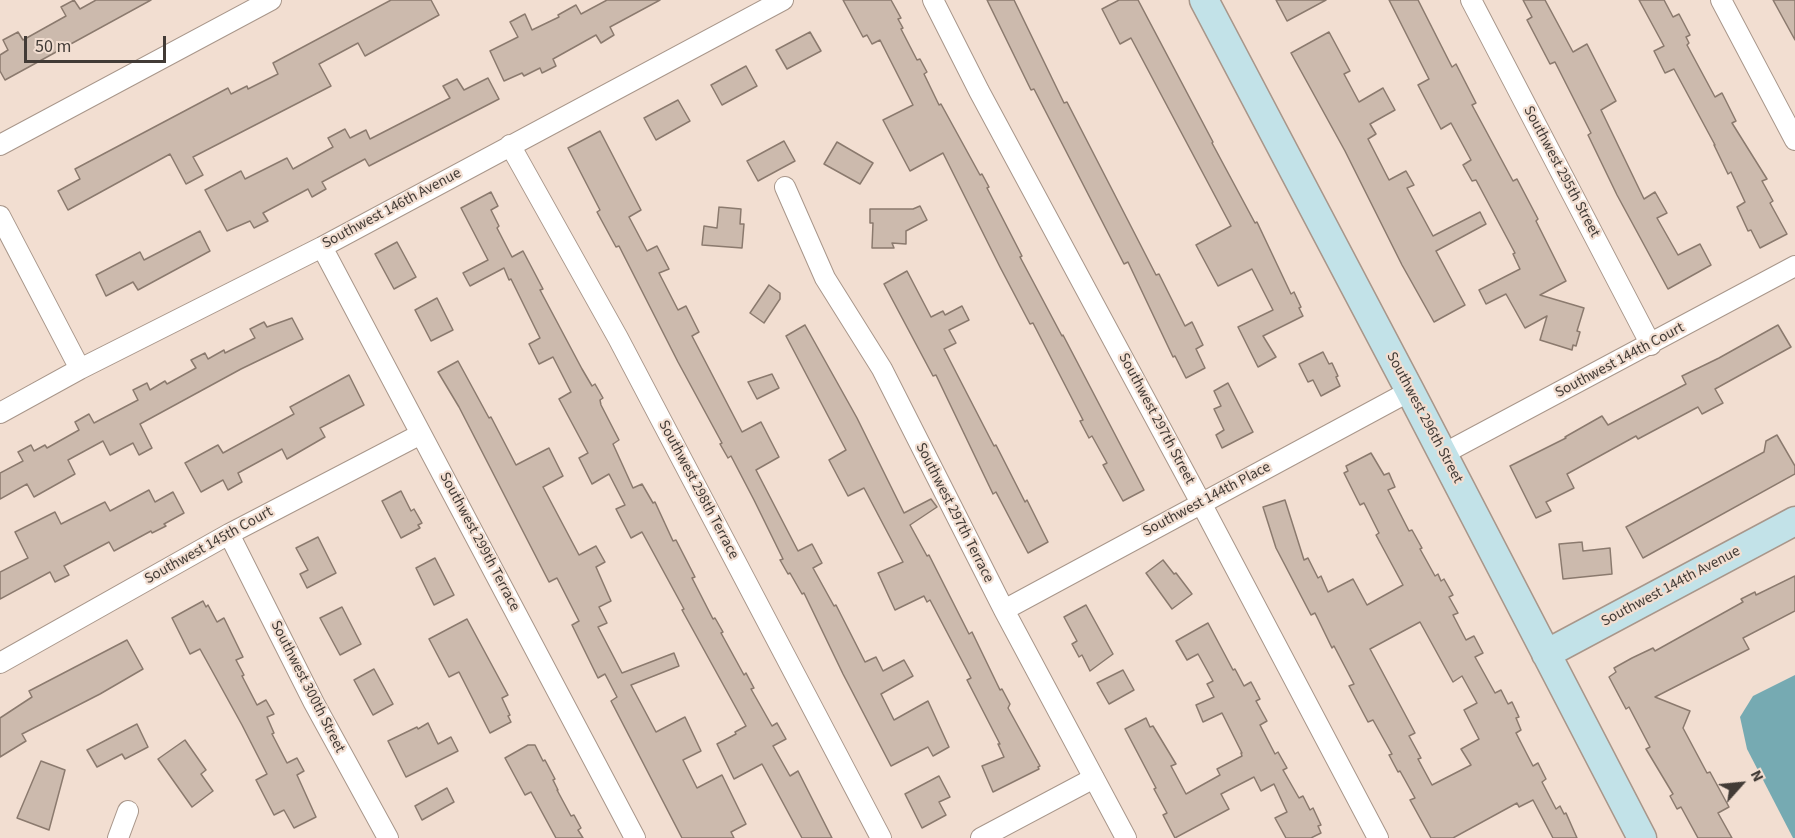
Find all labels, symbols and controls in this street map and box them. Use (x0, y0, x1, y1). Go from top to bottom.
scale bar (27, 24, 170, 62)
text: 50 m (35, 34, 71, 59)
street label: Southwest 295th Street (1519, 103, 1603, 241)
street label: Southwest 146th Avenue (320, 165, 464, 253)
street label: Southwest 144th Court (1552, 319, 1688, 403)
street label: Southwest 296th Street (1382, 349, 1466, 487)
street label: Southwest 297th Street (1114, 350, 1198, 488)
street label: Southwest 298th Terrace (654, 418, 742, 562)
street label: Southwest 297th Terrace (911, 440, 997, 586)
street label: Southwest 144th Place (1140, 459, 1274, 541)
street label: Southwest 299th Terrace (435, 470, 523, 614)
street label: Southwest 145th Court (142, 503, 276, 589)
street label: Southwest 144th Avenue (1599, 543, 1743, 631)
street label: Southwest 300th Street (266, 618, 348, 756)
north arrow (1711, 754, 1771, 814)
text: N (1745, 766, 1769, 786)

